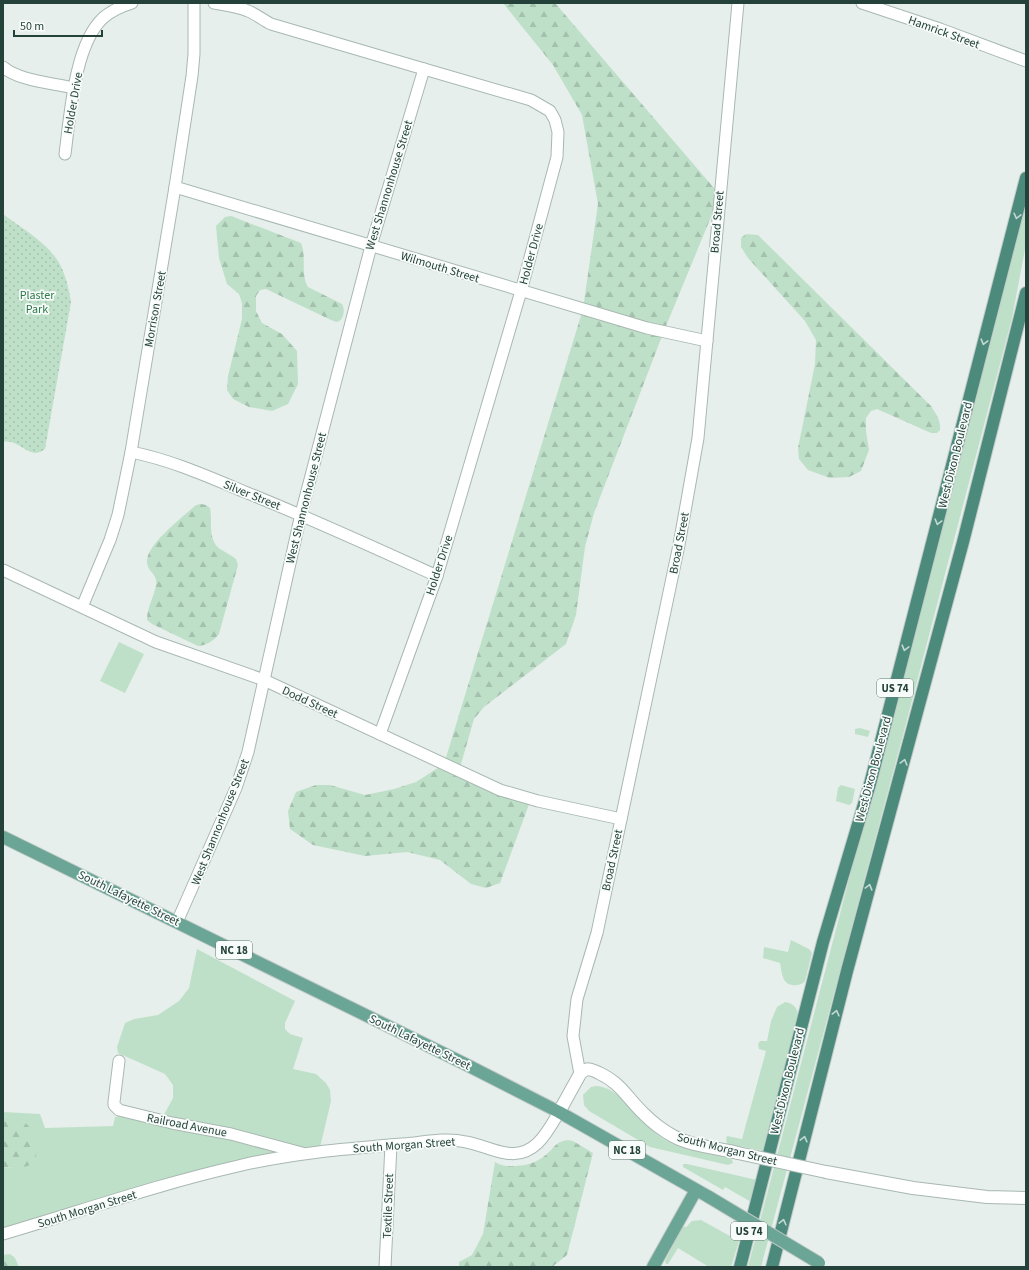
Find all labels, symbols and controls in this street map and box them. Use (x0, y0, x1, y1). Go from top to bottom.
scale bar (14, 12, 102, 38)
street label: Hamrick Street (906, 12, 982, 53)
text: 50 m (20, 18, 44, 35)
street label: Holder Drive (60, 71, 87, 135)
street label: West Shannonhouse Street (362, 118, 417, 252)
street label: Broad Street (706, 190, 729, 254)
one-way arrow (1013, 213, 1021, 219)
street label: Holder Drive (515, 222, 548, 287)
street label: Wilmouth Street (398, 247, 481, 288)
street label: Morrison Street (140, 270, 171, 349)
park label: Plaster Park (20, 287, 55, 318)
one-way arrow (981, 339, 989, 345)
street label: West Dixon Boulevard (934, 400, 977, 510)
street label: West Shannonhouse Street (282, 431, 331, 566)
street label: Silver Street (221, 476, 283, 515)
street label: Broad Street (665, 511, 694, 575)
one-way arrow (934, 518, 943, 525)
street label: Holder Drive (422, 533, 457, 598)
one-way arrow (901, 644, 910, 651)
road number: US 74 (877, 679, 913, 697)
street label: Dodd Street (279, 682, 340, 723)
street label: West Dixon Boulevard (851, 714, 896, 824)
street label: West Shannonhouse Street (187, 756, 254, 888)
one-way arrow (899, 758, 908, 765)
street label: Broad Street (598, 828, 627, 892)
street label: South Lafayette Street (75, 866, 182, 930)
one-way arrow (864, 884, 873, 891)
road number: NC 18 (216, 941, 252, 959)
one-way arrow (831, 1009, 840, 1016)
street label: South Lafayette Street (366, 1010, 473, 1074)
street label: West Dixon Boulevard (766, 1026, 809, 1136)
street label: Railroad Avenue (145, 1109, 228, 1142)
street label: South Morgan Street (675, 1129, 779, 1170)
street label: South Morgan Street (352, 1133, 456, 1158)
one-way arrow (799, 1135, 807, 1142)
road number: NC 18 (609, 1141, 645, 1159)
street label: Textile Street (379, 1173, 398, 1239)
street label: South Morgan Street (36, 1186, 139, 1233)
one-way arrow (778, 1218, 786, 1225)
road number: US 74 (731, 1222, 767, 1240)

